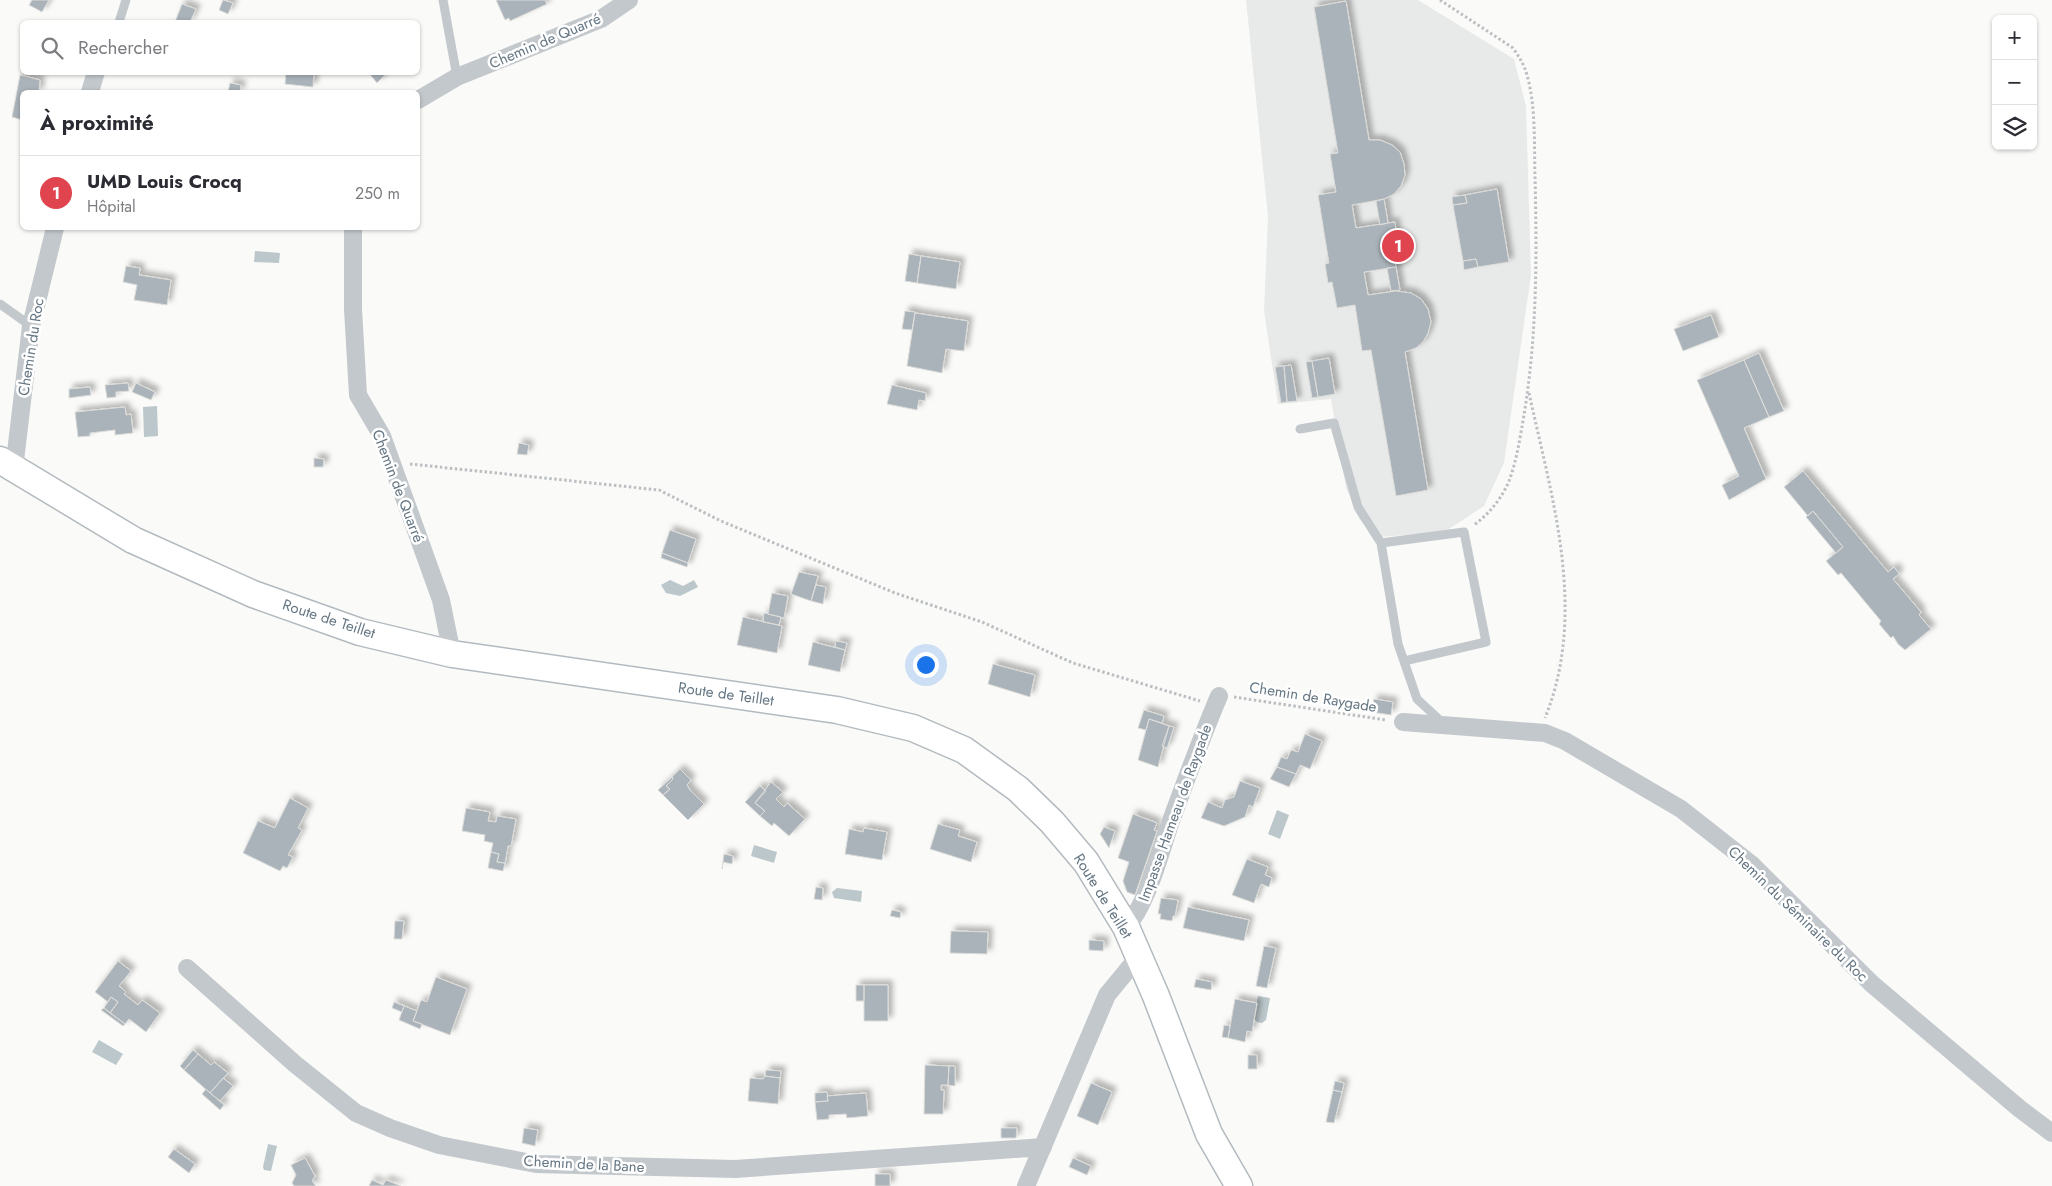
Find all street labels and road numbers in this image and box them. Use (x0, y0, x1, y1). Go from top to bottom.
street label: Chemin de Quarré (486, 7, 604, 74)
street label: Chemin du Roc (12, 297, 50, 397)
street label: Chemin de Quarré (366, 426, 430, 546)
street label: Route de Teillet (280, 594, 379, 644)
street label: Route de Teillet (677, 676, 776, 712)
street label: Chemin de Raygade (1248, 676, 1378, 718)
street label: Impasse Hameau de Raygade (1133, 721, 1217, 905)
street label: Chemin du Séminaire du Roc (1723, 841, 1873, 987)
street label: Route de Teillet (1068, 849, 1138, 943)
street label: Chemin de la Bane (523, 1150, 645, 1178)

